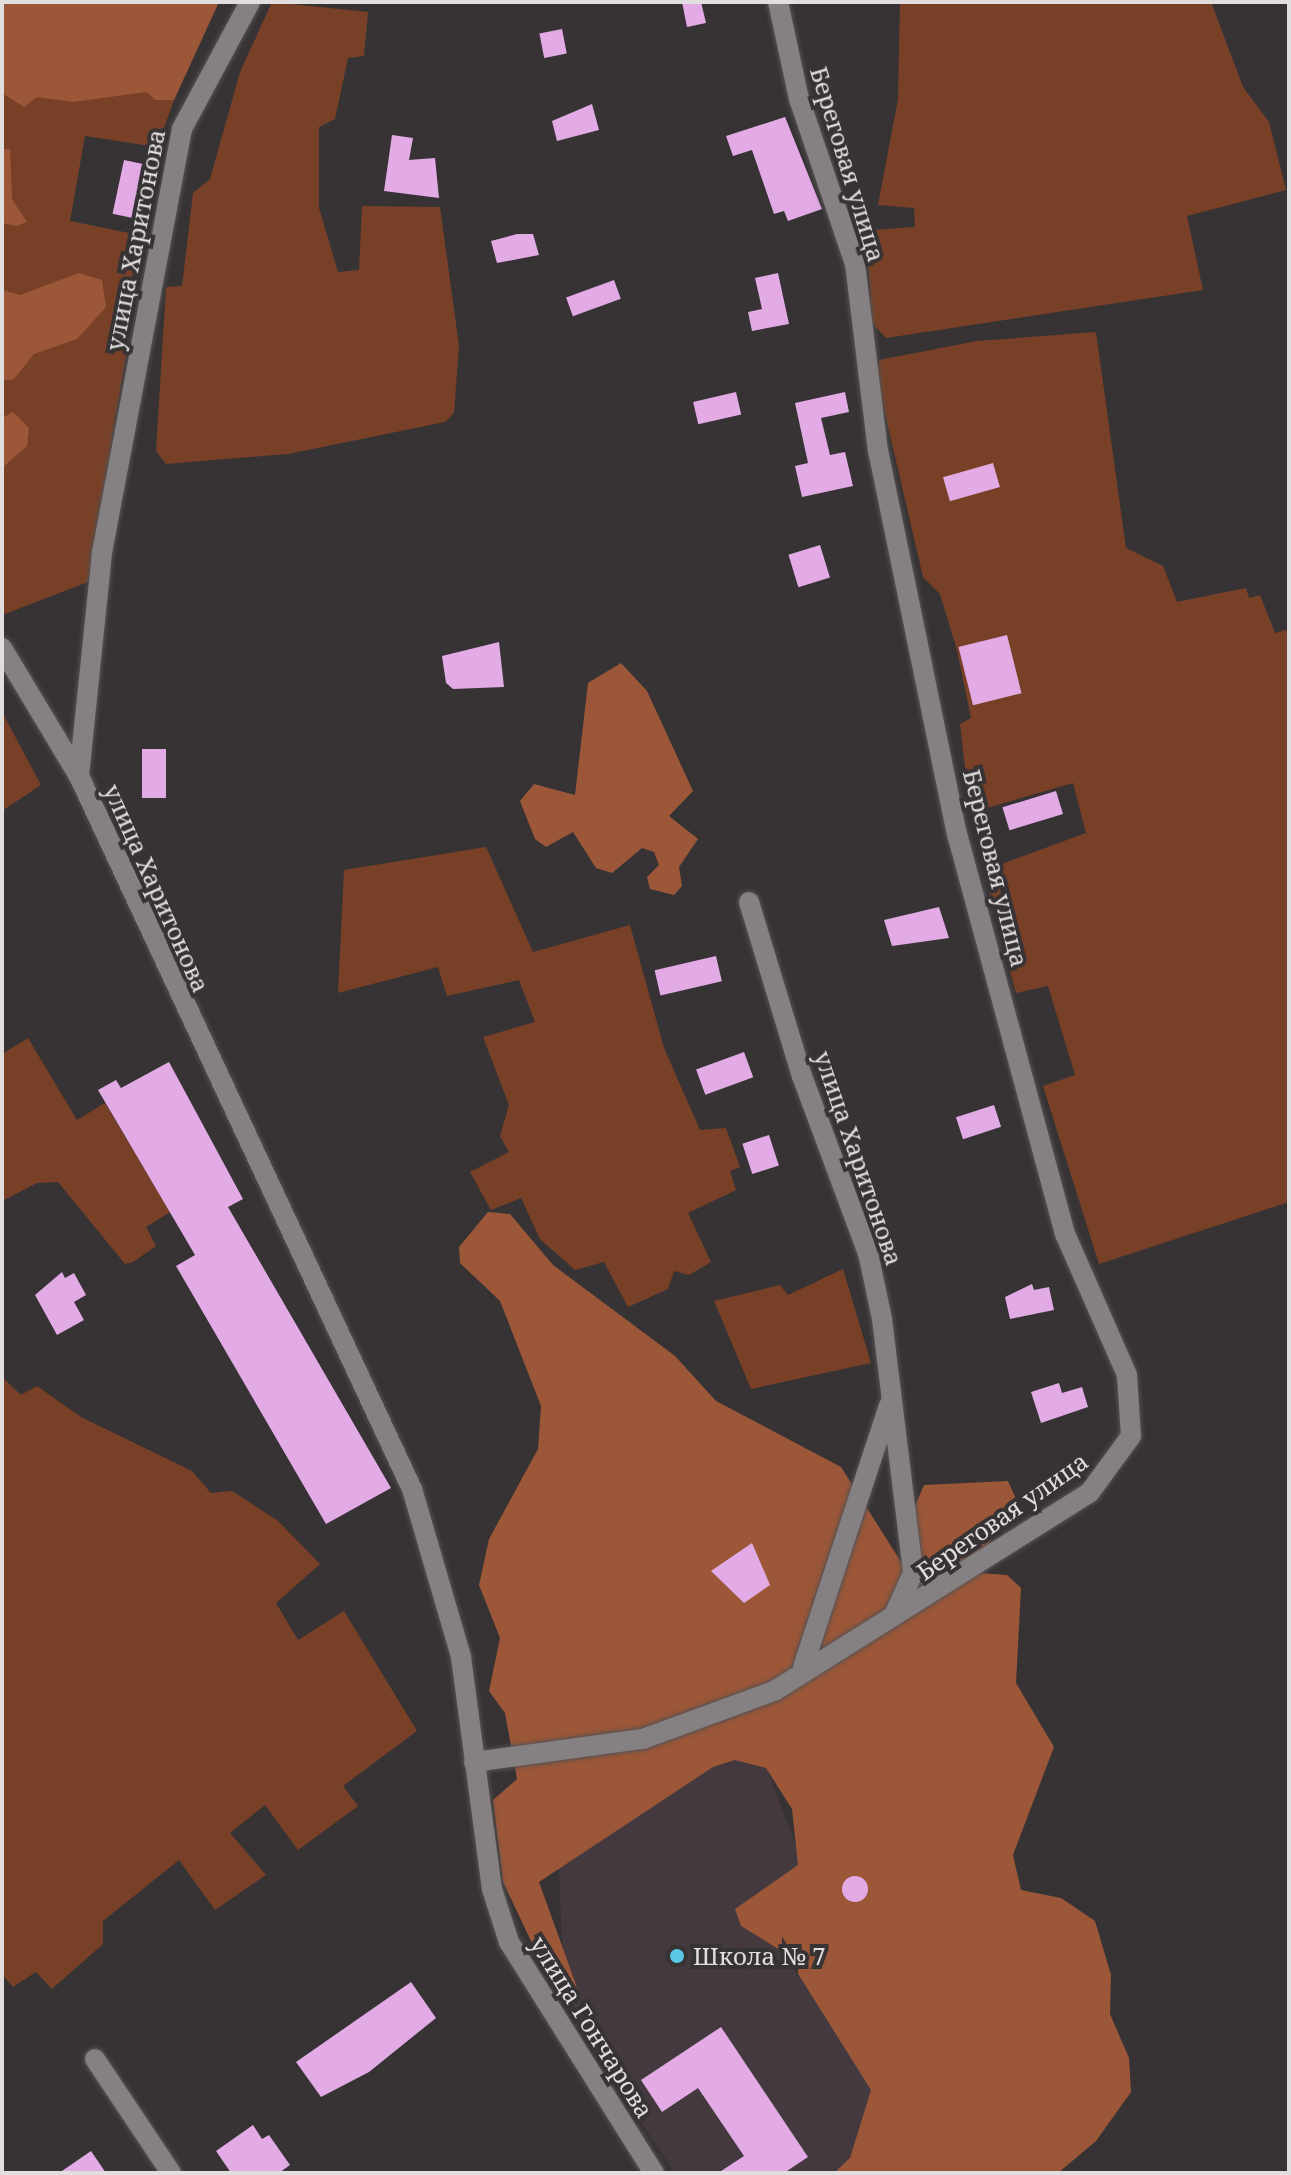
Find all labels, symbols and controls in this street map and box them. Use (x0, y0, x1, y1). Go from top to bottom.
street label: Береговая улица (805, 63, 891, 265)
street label: улица Харитонова (99, 127, 171, 353)
street label: Береговая улица (958, 766, 1034, 970)
street label: улица Харитонова (98, 779, 216, 997)
street label: улица Харитонова (809, 1047, 909, 1269)
street label: Береговая улица (911, 1446, 1093, 1586)
street label: улица Гончарова (524, 1931, 660, 2123)
place label: Школа № 7 (693, 1942, 826, 1970)
marker: Школа № 7 (668, 1947, 686, 1965)

